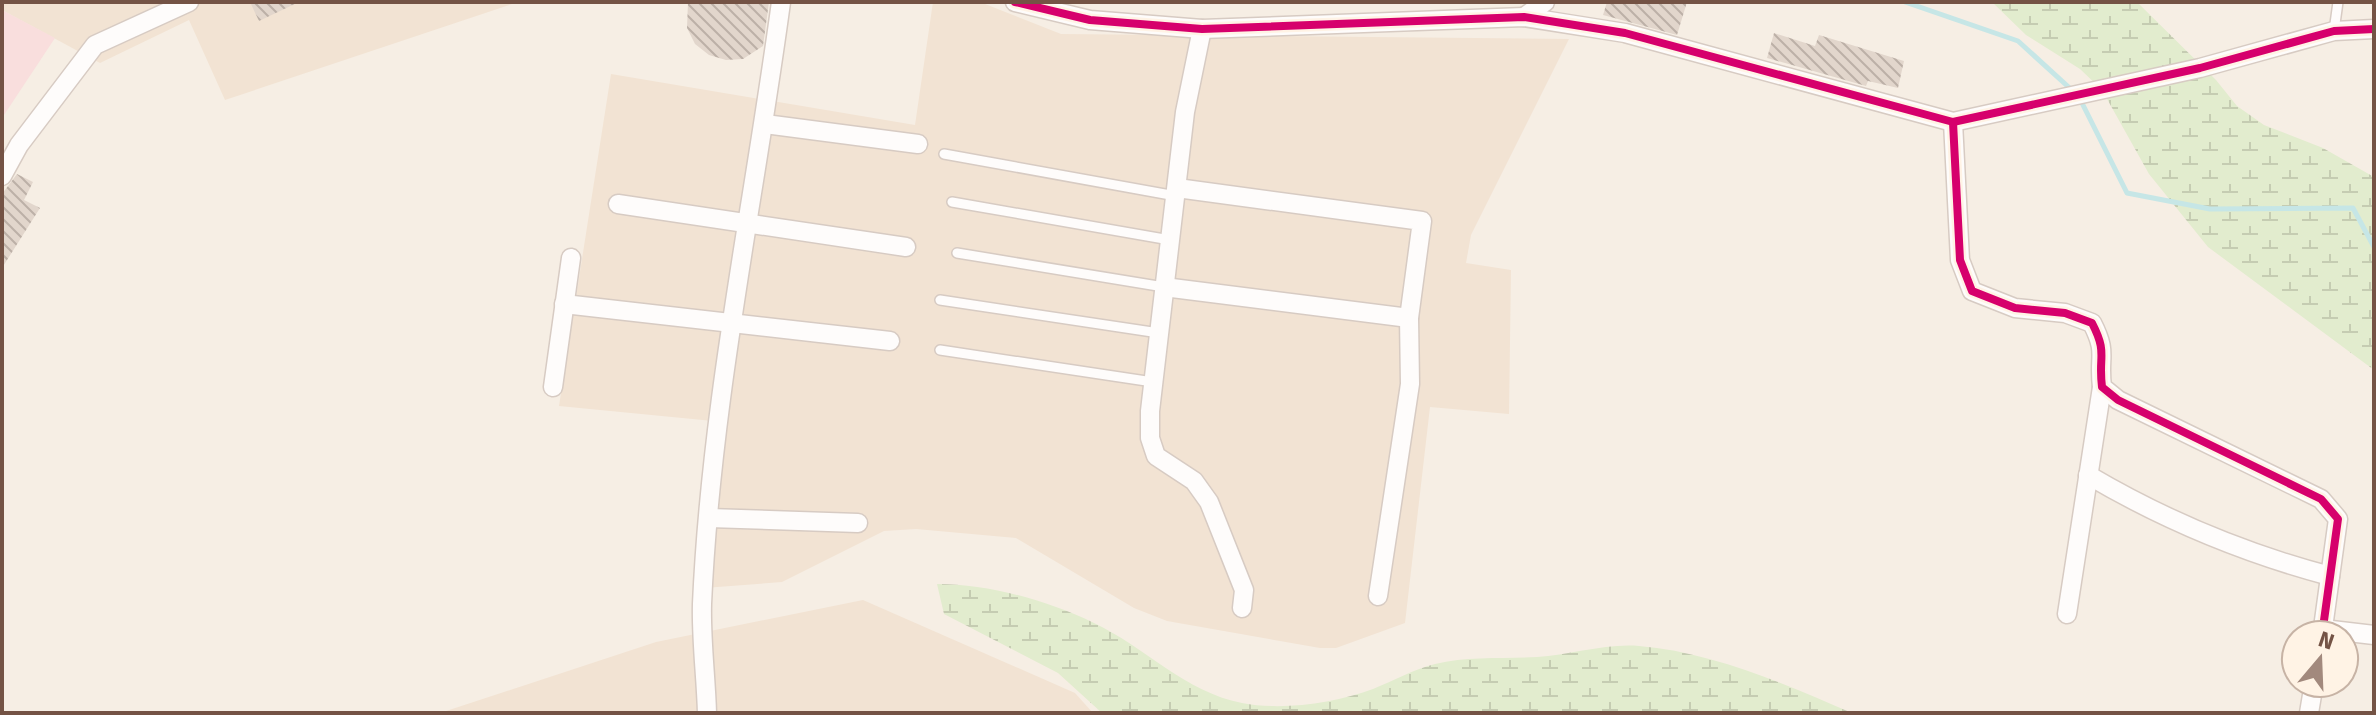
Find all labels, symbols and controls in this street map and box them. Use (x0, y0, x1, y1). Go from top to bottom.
north arrow (2280, 619, 2360, 699)
text: N (2315, 625, 2338, 656)

